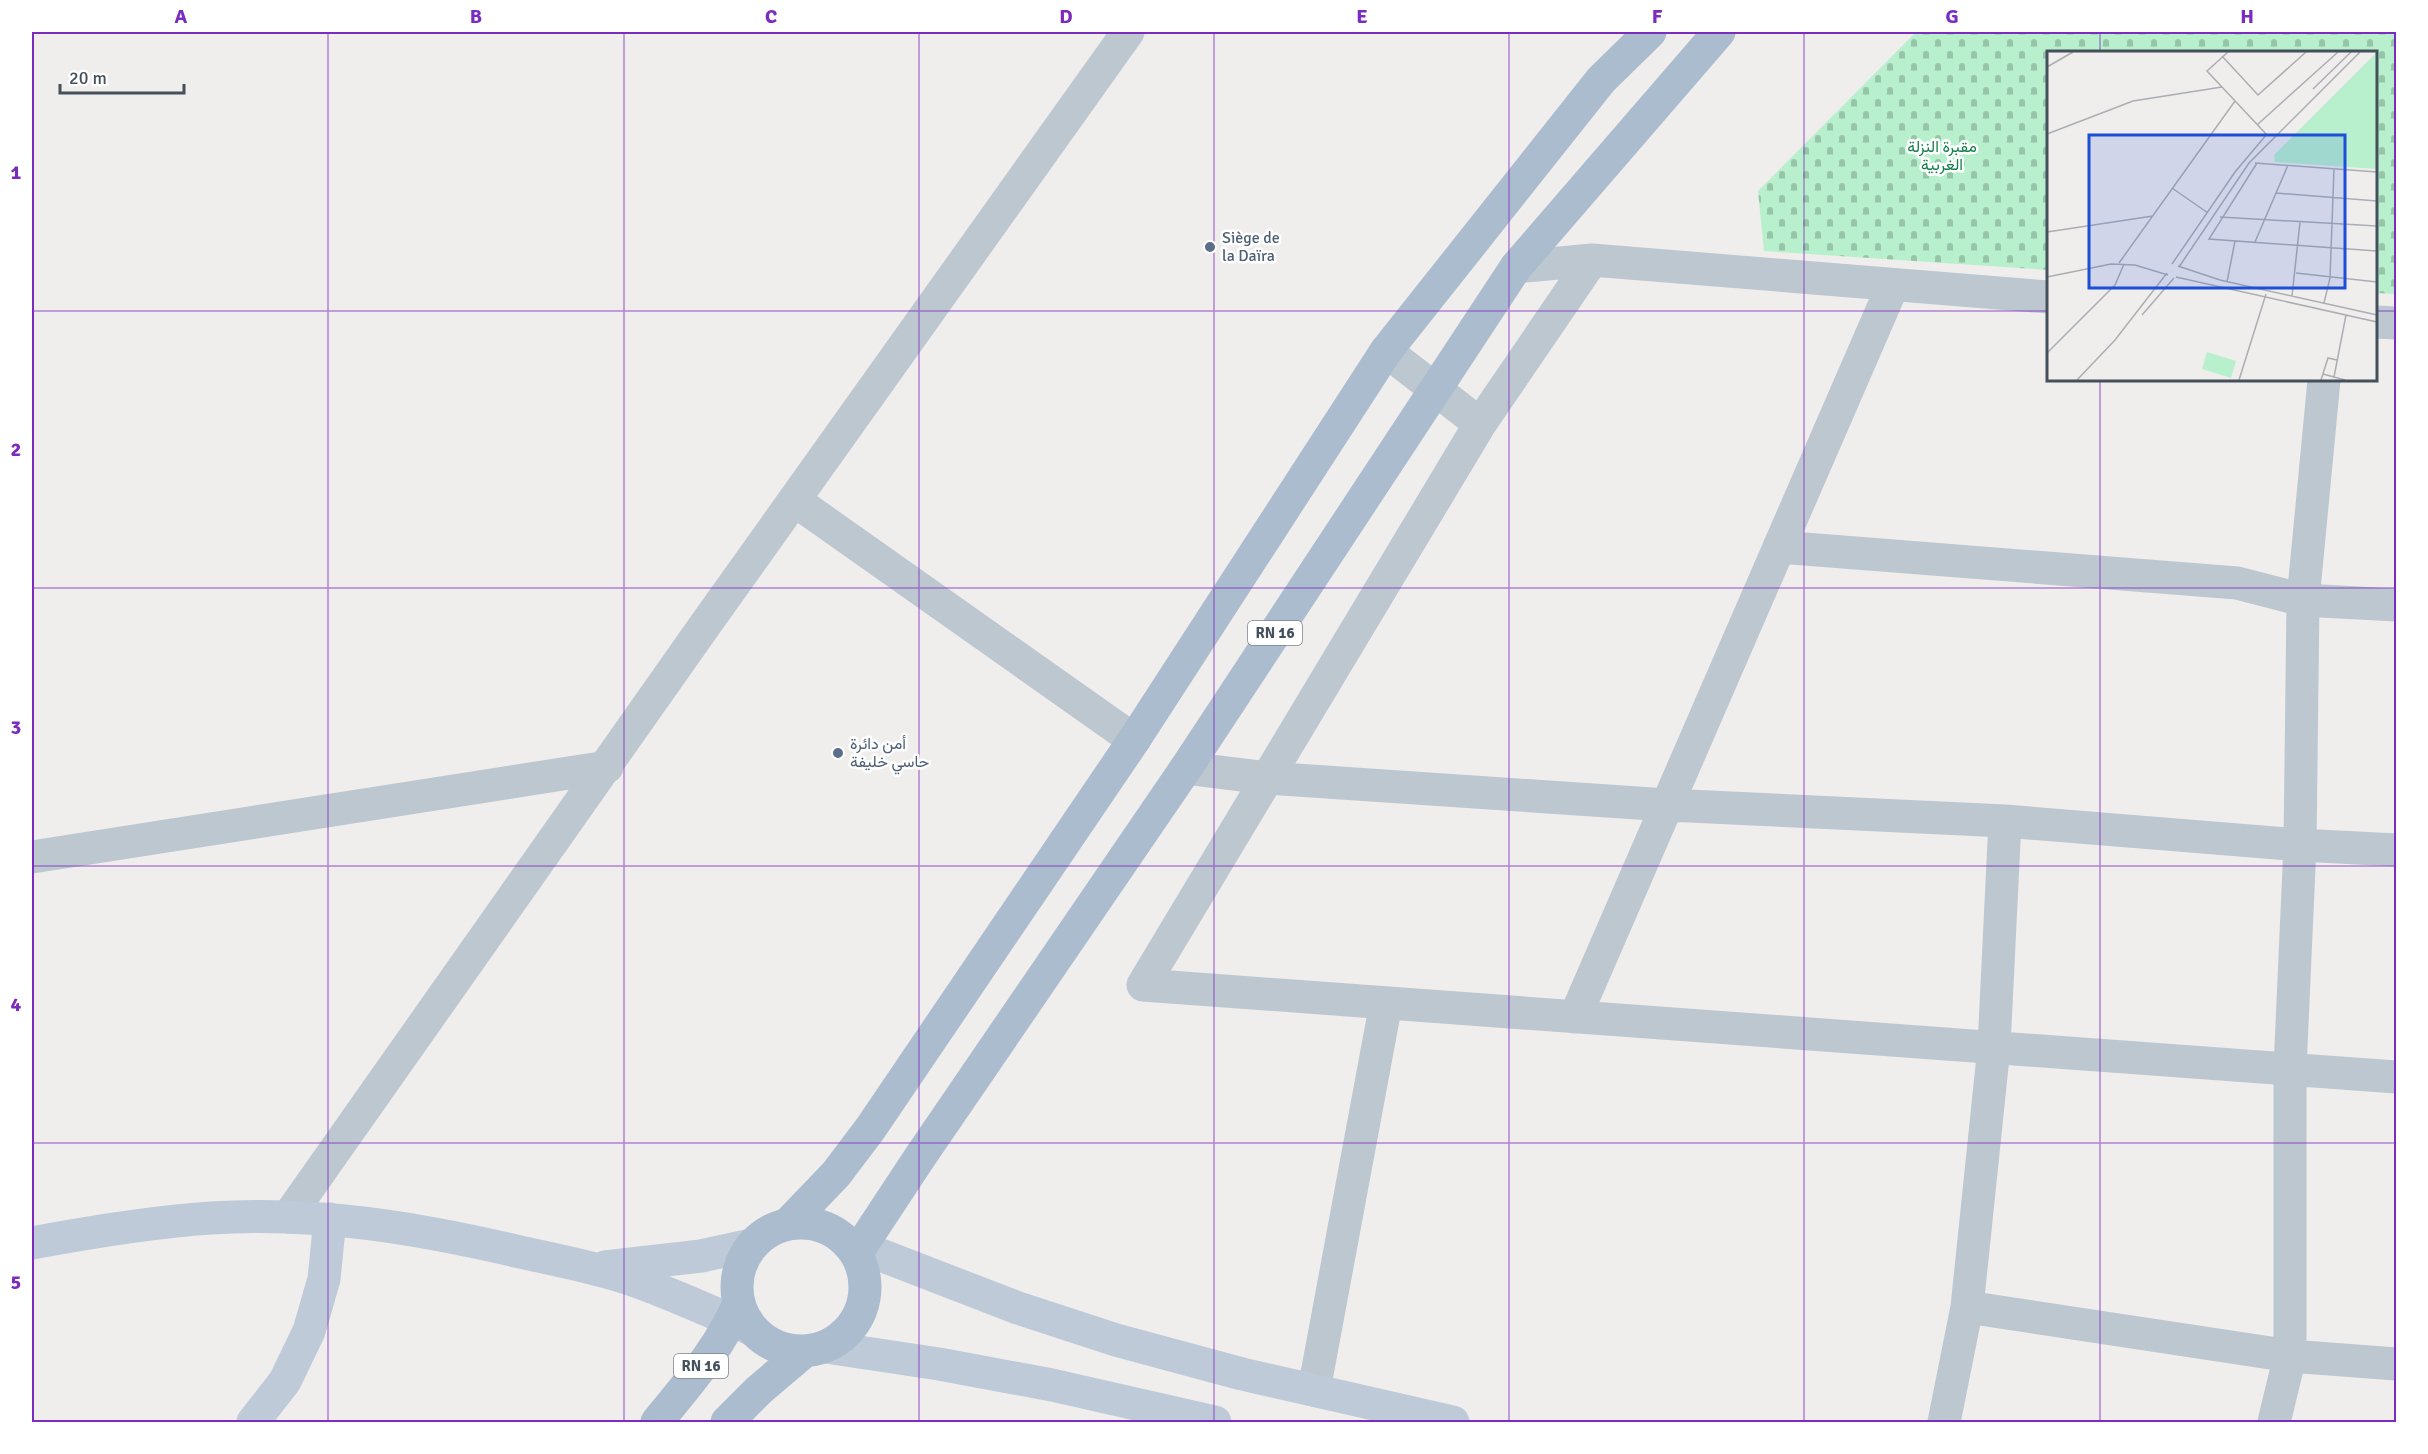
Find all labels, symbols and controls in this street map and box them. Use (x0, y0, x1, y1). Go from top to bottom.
text: A (175, 4, 188, 29)
text: B (470, 4, 482, 29)
text: C (765, 4, 777, 29)
text: D (1059, 4, 1073, 29)
text: E (1356, 4, 1368, 29)
text: F (1652, 4, 1663, 29)
text: G (1945, 4, 1959, 29)
text: H (2240, 4, 2254, 29)
inset map (2047, 51, 2377, 381)
scale bar (60, 57, 184, 95)
text: 20 m (69, 67, 107, 89)
park label: مقبرة النزلة الغربية (1907, 137, 1977, 175)
text: 1 (11, 160, 22, 185)
place label: Siège de la Daïra (1222, 228, 1280, 266)
marker: Siège de la Daïra (1203, 240, 1217, 254)
text: 2 (11, 437, 21, 462)
road number: RN 16 (1248, 621, 1302, 645)
text: 3 (11, 715, 21, 740)
place label: أمن دائرة حاسي خليفة (850, 734, 930, 775)
marker: أمن دائرة حاسي خليفة (831, 746, 845, 760)
text: 4 (11, 992, 22, 1017)
text: 5 (11, 1270, 21, 1295)
road number: RN 16 (674, 1354, 728, 1378)

